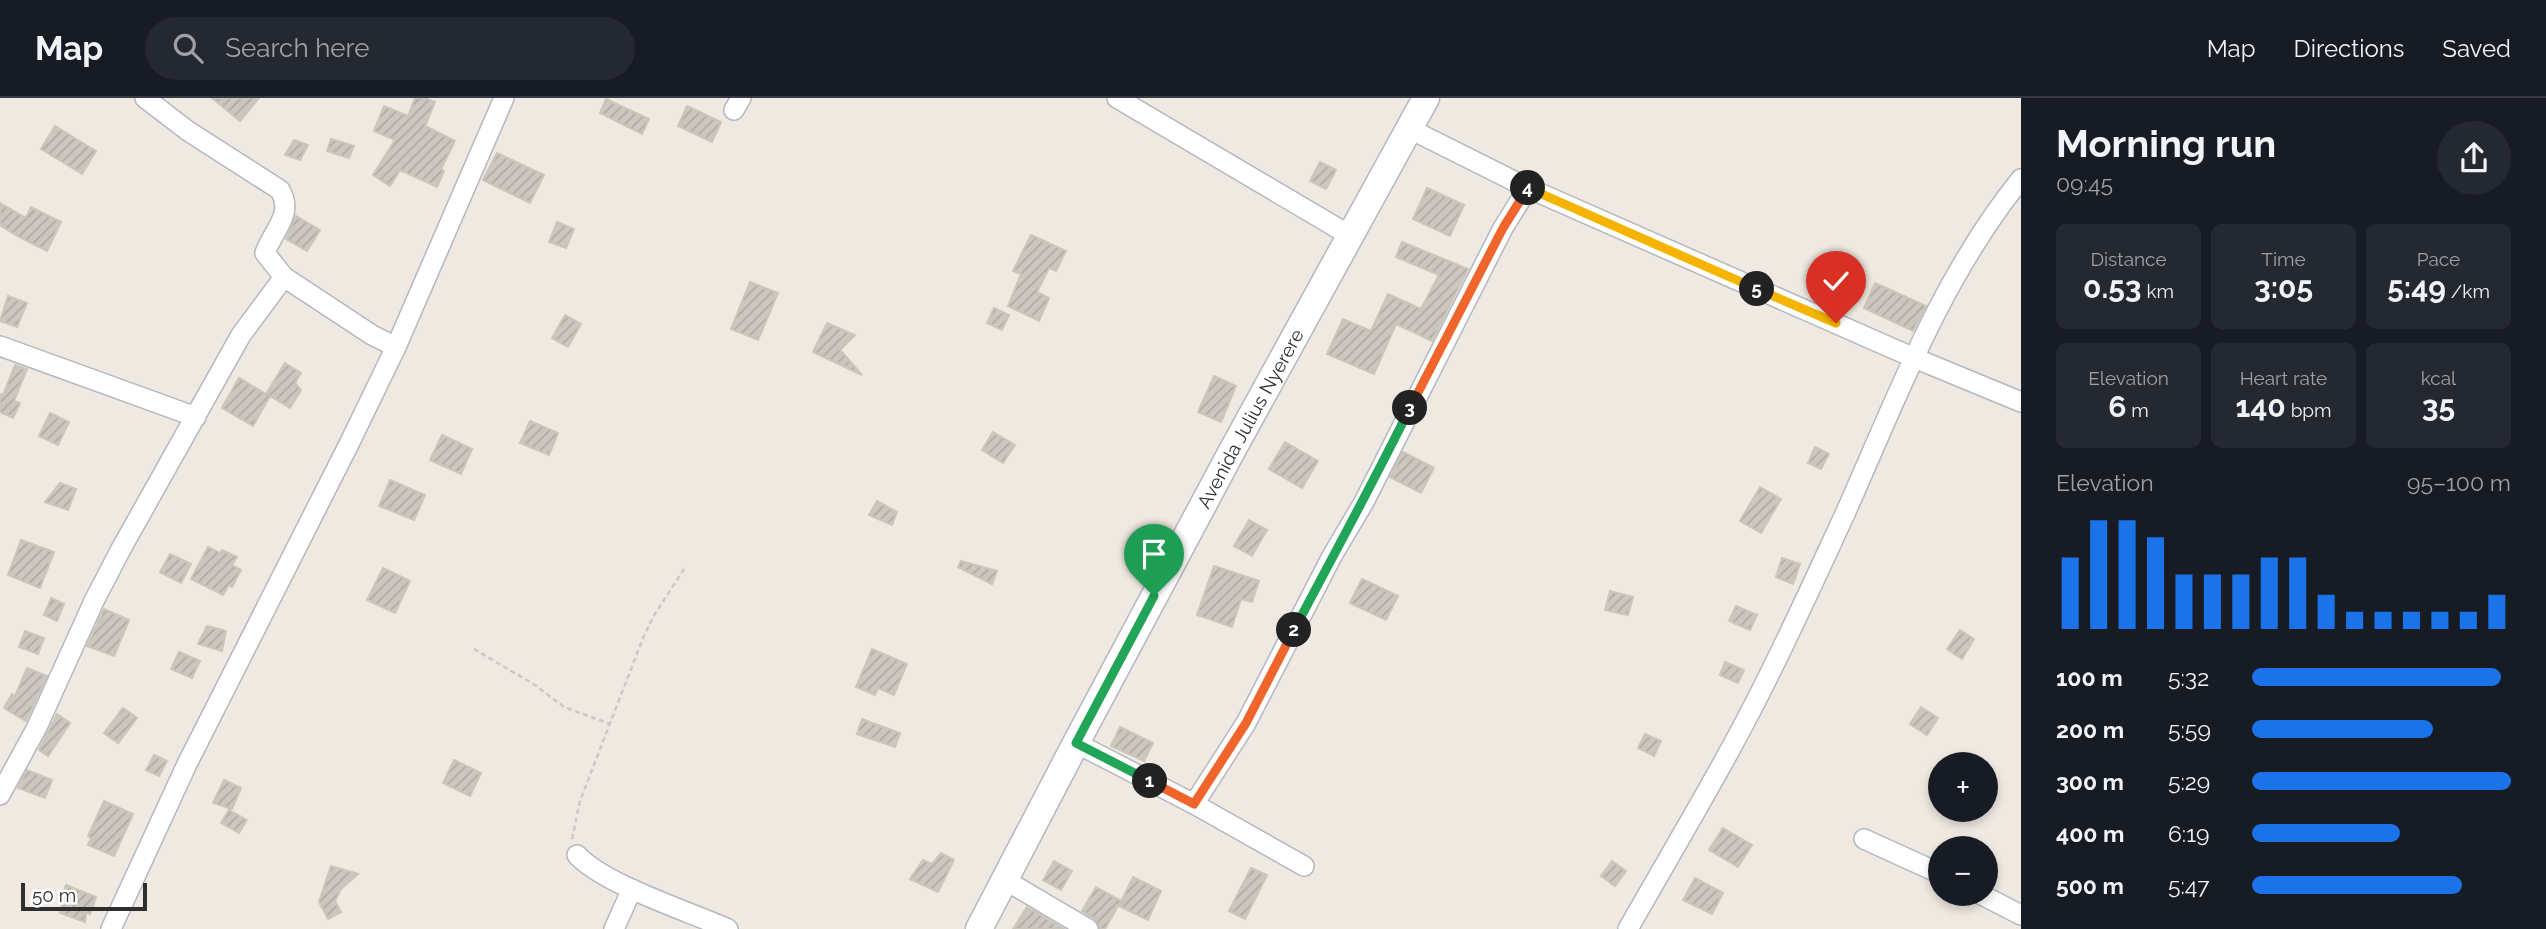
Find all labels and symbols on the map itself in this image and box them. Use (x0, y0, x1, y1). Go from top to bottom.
pin: 4 (1510, 170, 1546, 206)
pin (1806, 251, 1866, 323)
pin: 5 (1740, 272, 1774, 306)
street label: Avenida Julius Nyerere (1192, 325, 1308, 512)
pin: 3 (1392, 390, 1428, 426)
pin (1124, 524, 1184, 596)
pin: 2 (1276, 612, 1312, 648)
pin: 1 (1132, 764, 1168, 798)
scale bar (21, 880, 147, 912)

